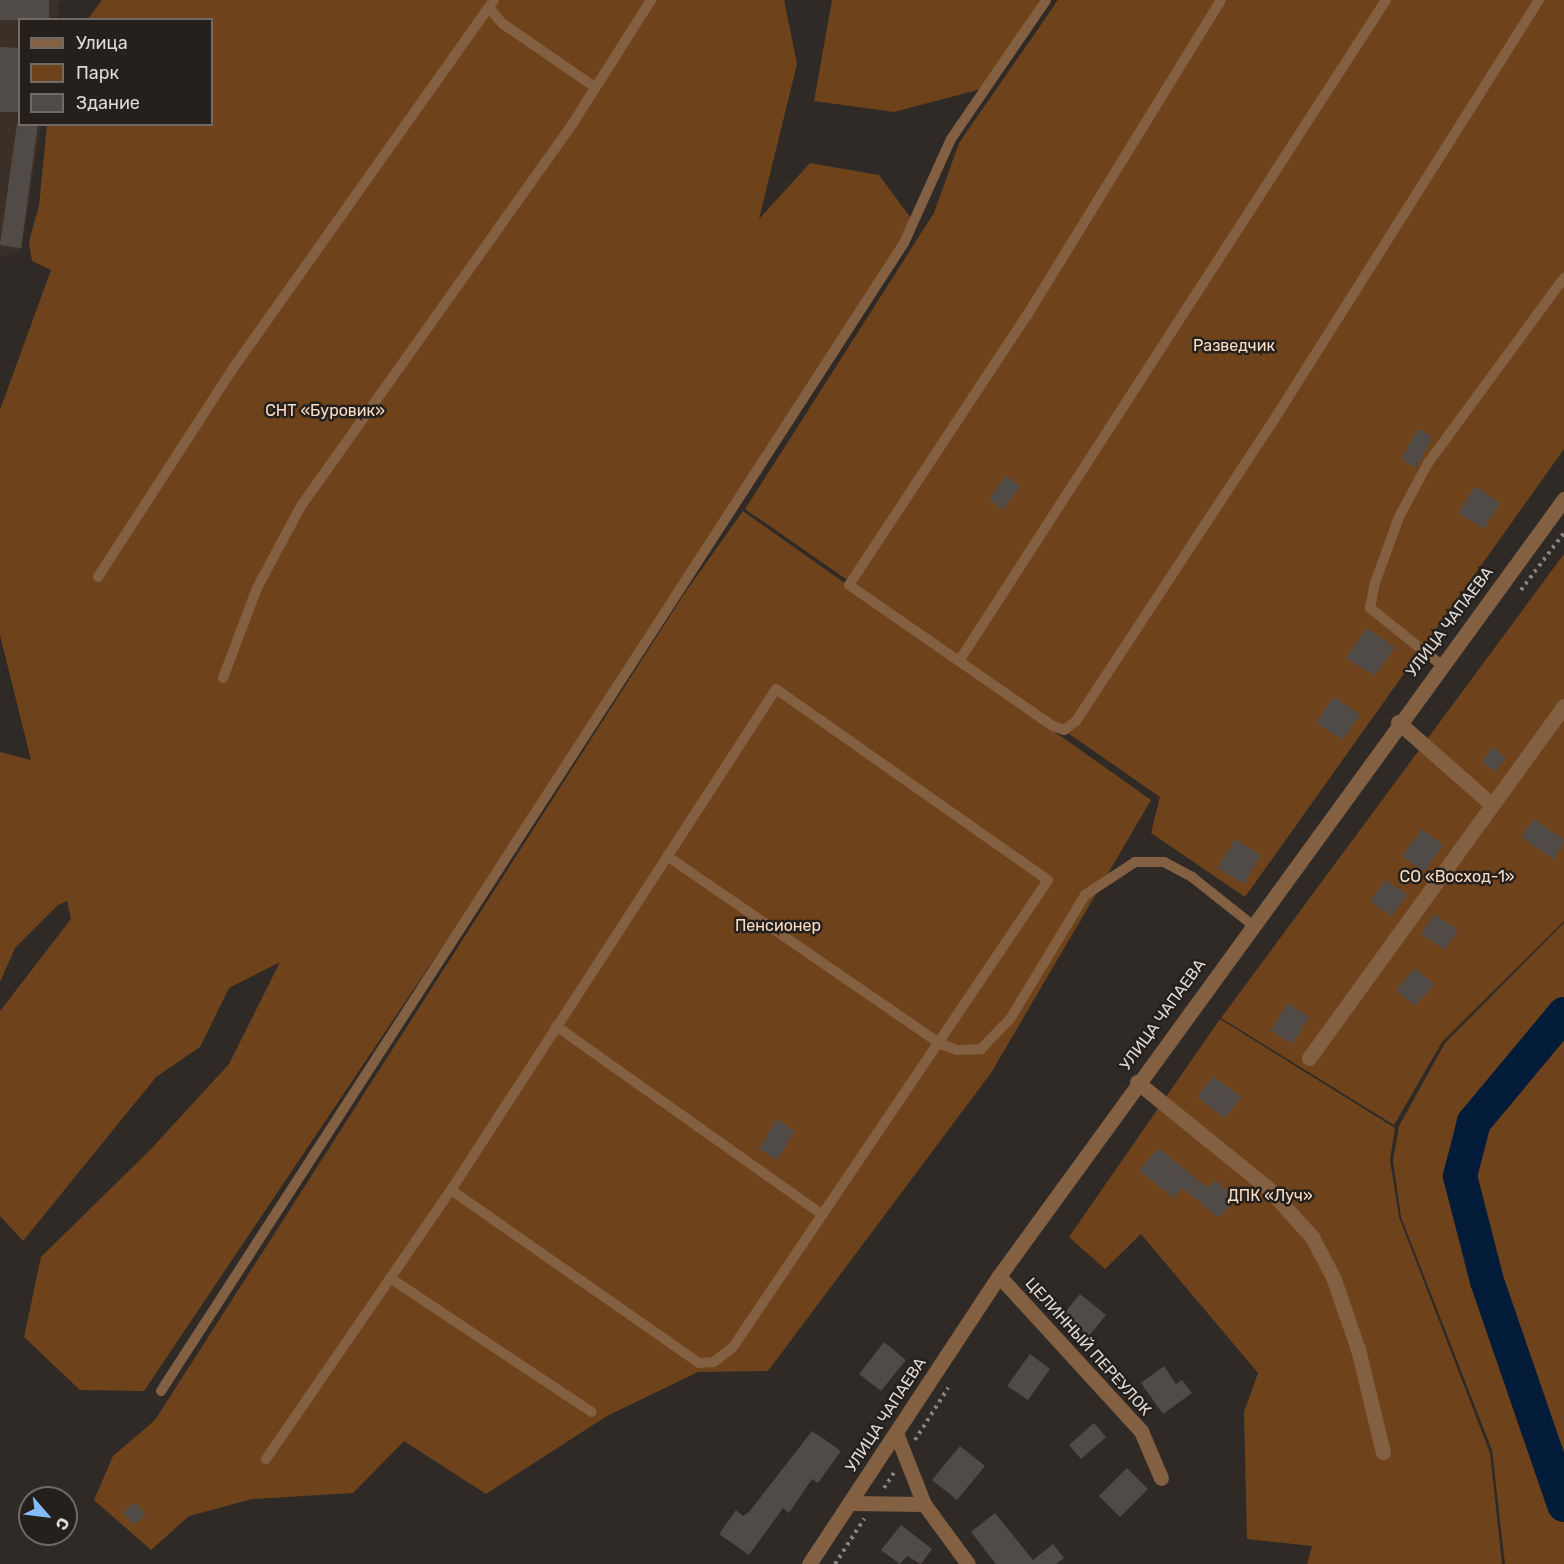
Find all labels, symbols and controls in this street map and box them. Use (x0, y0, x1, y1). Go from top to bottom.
legend (18, 18, 213, 126)
text: Улица (76, 32, 128, 54)
text: Парк (76, 62, 119, 84)
text: Здание (76, 92, 140, 114)
park label: Разведчик (1193, 336, 1275, 356)
park label: СНТ «Буровик» (265, 401, 385, 421)
street label: УЛИЦА ЧАПАЕВА (1402, 563, 1498, 681)
park label: СО «Восход-1» (1400, 867, 1514, 887)
park label: Пенсионер (735, 916, 821, 936)
street label: УЛИЦА ЧАПАЕВА (1116, 956, 1210, 1074)
park label: ДПК «Луч» (1227, 1186, 1313, 1206)
street label: ЦЕЛИННЫЙ ПЕРЕУЛОК (1021, 1274, 1155, 1420)
street label: УЛИЦА ЧАПАЕВА (842, 1354, 930, 1476)
north arrow (18, 1486, 78, 1546)
text: С (52, 1514, 74, 1533)

